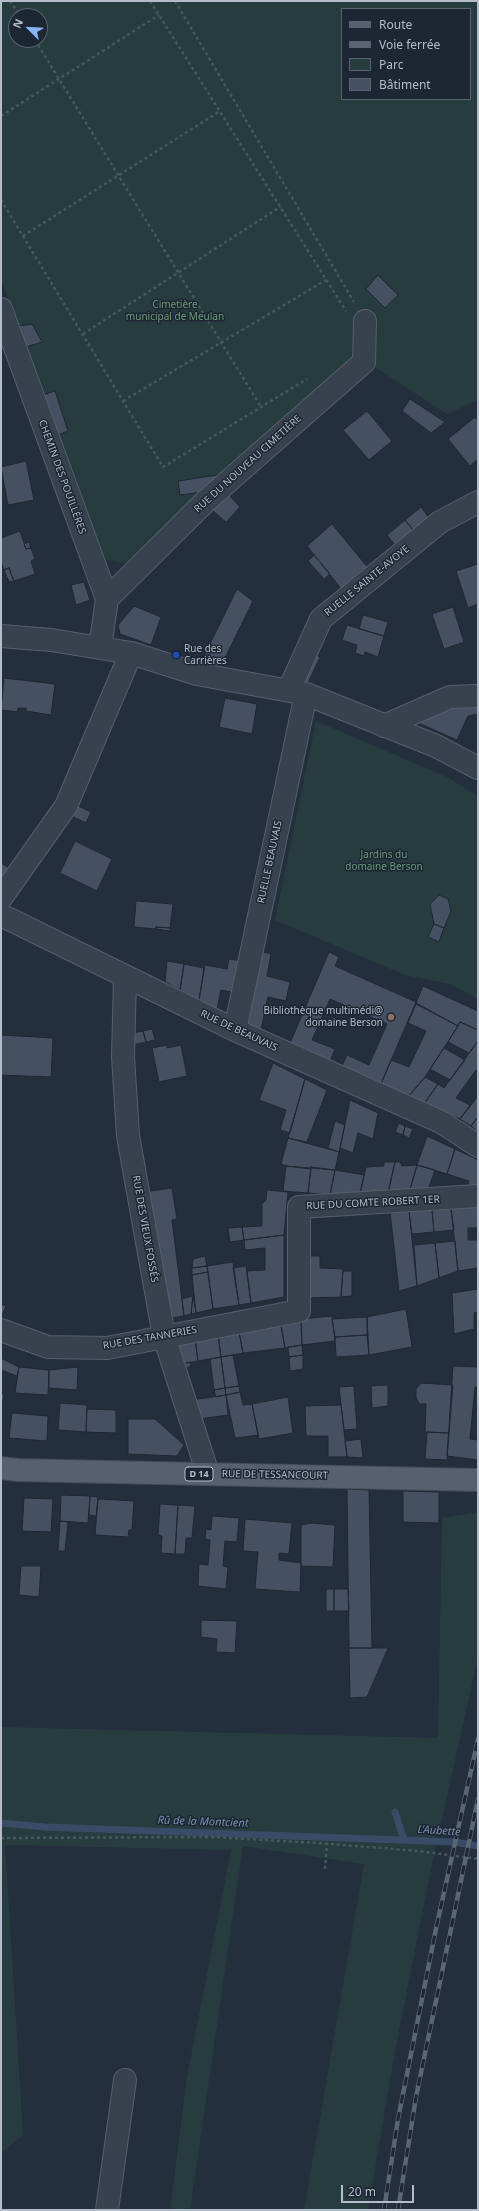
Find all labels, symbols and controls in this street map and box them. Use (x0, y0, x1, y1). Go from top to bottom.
north arrow (8, 8, 48, 48)
legend (341, 8, 471, 100)
text: N (9, 16, 26, 30)
text: Route (379, 16, 412, 33)
text: Voie ferrée (379, 36, 440, 53)
text: Parc (379, 56, 403, 73)
text: Bâtiment (379, 76, 431, 93)
park label: Cimetière municipal de Meulan (126, 299, 224, 322)
street label: RUE DU NOUVEAU CIMETIÈRE (192, 413, 304, 515)
street label: CHEMIN DES POUILLÈRES (36, 418, 88, 536)
street label: RUELLE SAINTE-AVOYE (322, 543, 412, 619)
place label: Rue des Carrières (184, 643, 227, 666)
marker: Rue des Carrières (171, 650, 181, 660)
street label: RUELLE BEAUVAIS (255, 819, 285, 905)
park label: Jardins du domaine Berson (345, 849, 423, 872)
place label: Bibliothèque multimédi@ domaine Berson (264, 1005, 383, 1028)
street label: RUE DE BEAUVAIS (198, 1008, 280, 1054)
marker: Bibliothèque multimédi@ domaine Berson (386, 1012, 396, 1022)
street label: RUE DES VIEUX FOSSÉS (130, 1175, 160, 1283)
street label: RUE DU COMTE ROBERT 1ER (306, 1194, 440, 1212)
street label: RUE DES TANNERIES (102, 1324, 198, 1352)
road number: D 14 (185, 1467, 213, 1481)
street label: RUE DE TESSANCOURT (222, 1468, 328, 1482)
water label: Rû de la Montcient (157, 1814, 249, 1830)
water label: L'Aubette (417, 1823, 461, 1839)
scale bar (343, 2177, 416, 2203)
text: 20 m (348, 2183, 376, 2200)

